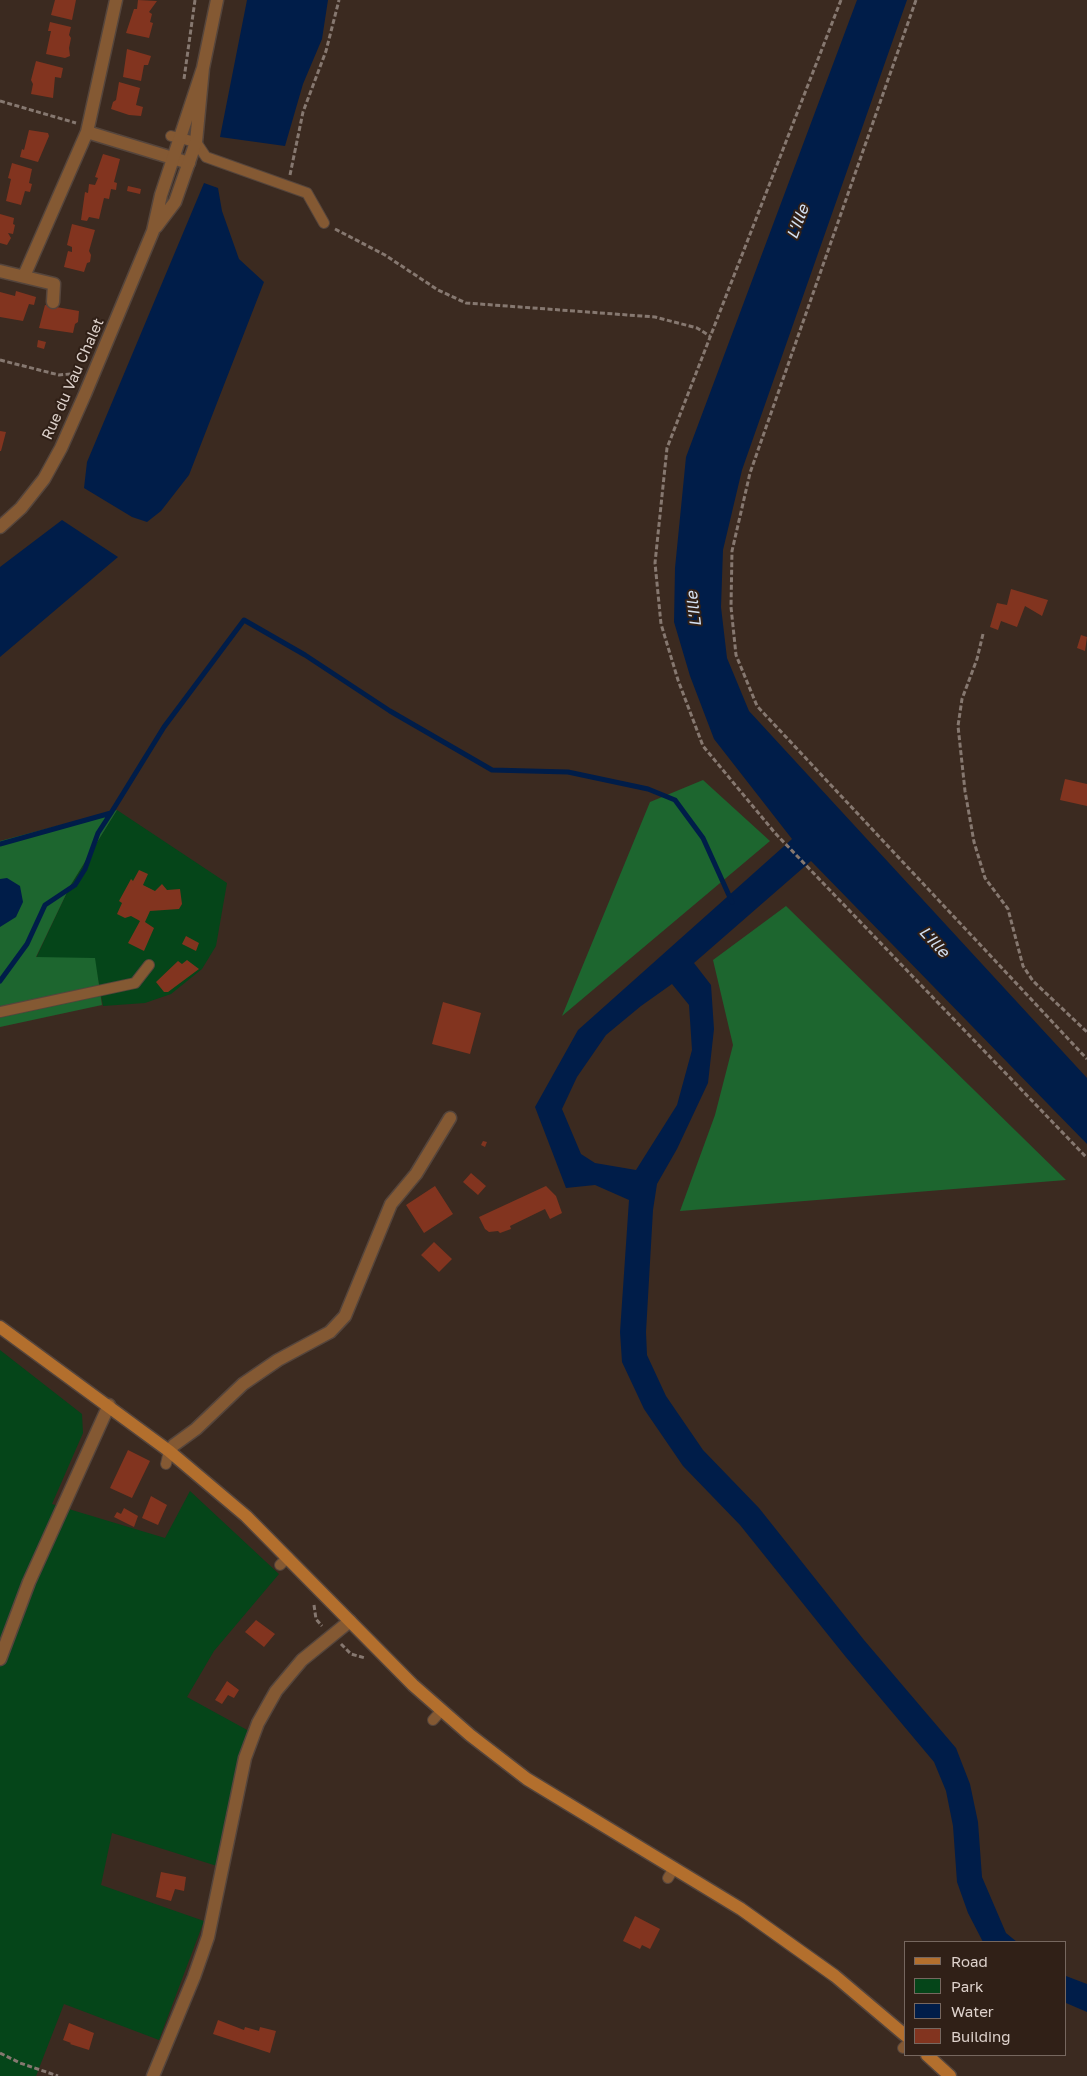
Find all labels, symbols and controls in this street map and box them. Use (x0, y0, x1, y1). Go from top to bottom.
water label: L'Ille (783, 202, 813, 242)
street label: Rue du Vau Chalet (38, 315, 108, 443)
water label: L'Ille (682, 590, 706, 628)
water label: L'Ille (915, 922, 953, 962)
legend (904, 1941, 1067, 2056)
text: Road (951, 1952, 988, 1970)
text: Park (951, 1977, 983, 1995)
text: Water (951, 2002, 994, 2020)
text: Building (951, 2027, 1011, 2045)

